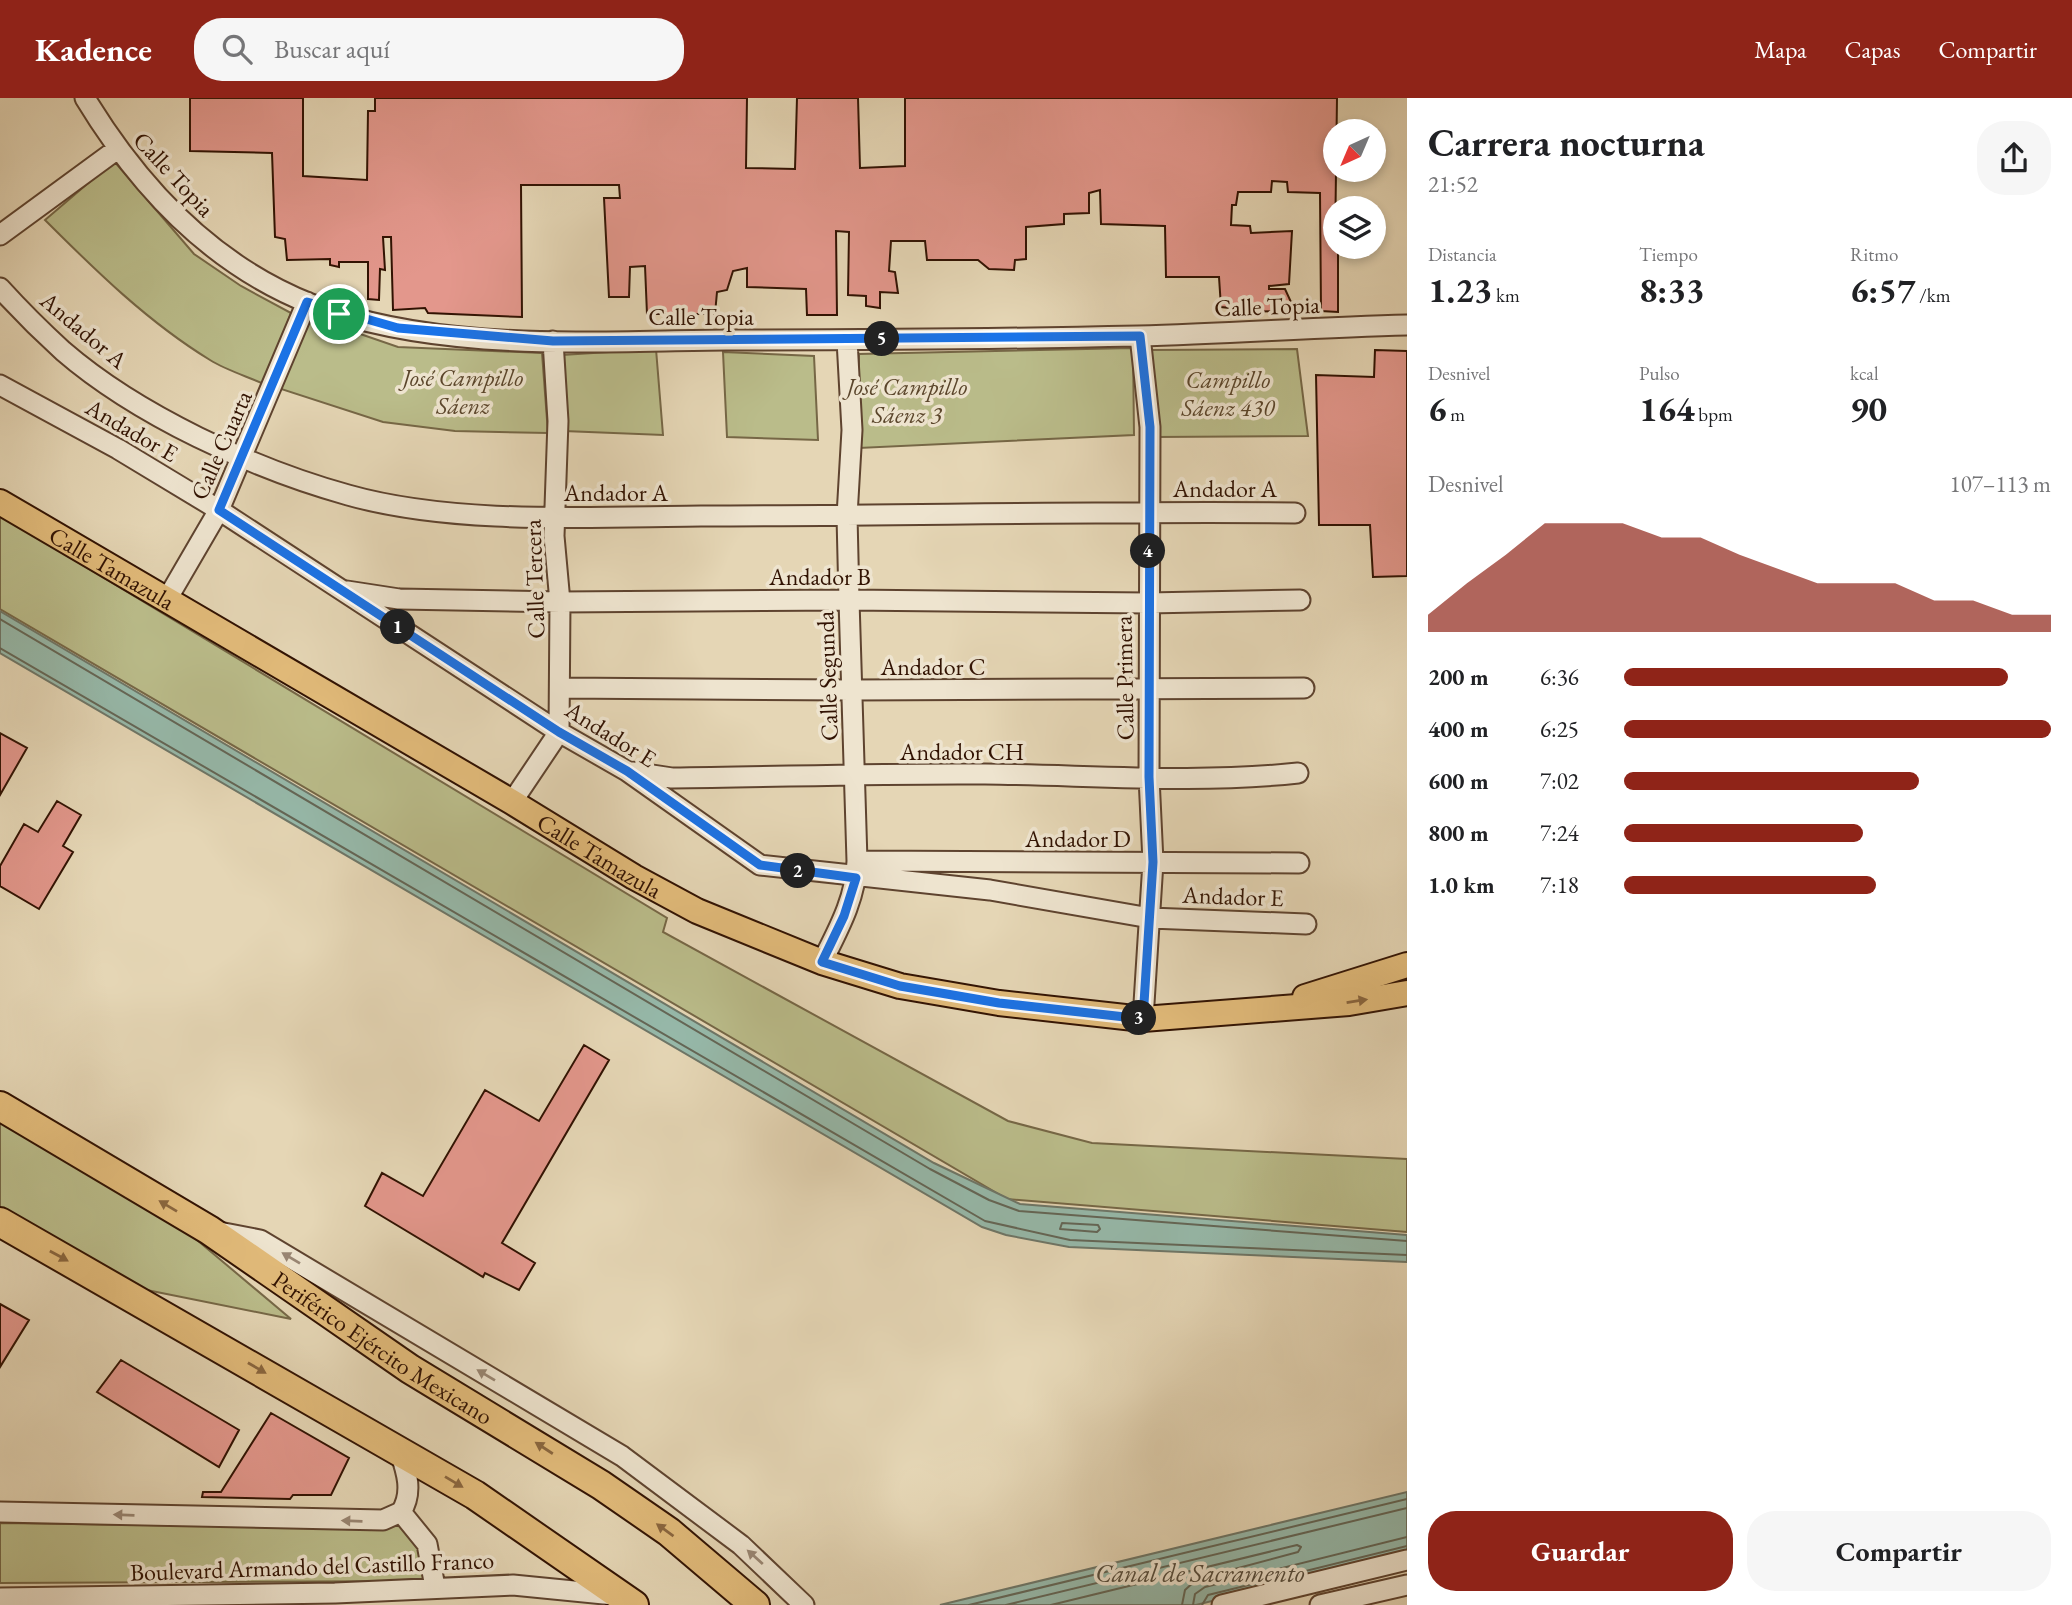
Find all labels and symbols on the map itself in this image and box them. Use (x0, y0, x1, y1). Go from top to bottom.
north arrow (1323, 119, 1386, 182)
street label: Calle Topia (127, 125, 222, 224)
street label: Andador A (33, 284, 134, 376)
pin (309, 284, 369, 344)
street label: Calle Topia (1214, 289, 1321, 323)
street label: Calle Topia (648, 301, 754, 332)
pin: 5 (864, 322, 900, 356)
park label: José Campillo Sáenz (398, 362, 523, 421)
park label: Campillo Sáenz 430 (1181, 364, 1276, 423)
park label: José Campillo Sáenz 3 (842, 371, 967, 430)
street label: Calle Cuarta (183, 385, 259, 505)
street label: Andador E (79, 391, 184, 469)
street label: Andador A (1172, 473, 1278, 504)
street label: Andador A (563, 477, 669, 508)
street label: Calle Tercera (516, 518, 552, 639)
street label: Calle Tamazula (44, 519, 181, 617)
pin: 4 (1130, 533, 1166, 568)
street label: Andador B (768, 561, 871, 592)
pin: 1 (380, 610, 416, 644)
street label: Calle Segunda (809, 610, 845, 742)
street label: Calle Primera (1107, 615, 1141, 741)
street label: Andador C (880, 651, 985, 682)
street label: Andador E (559, 693, 662, 774)
street label: Andador CH (899, 736, 1024, 767)
street label: Calle Tamazula (531, 806, 668, 905)
street label: Andador D (1024, 823, 1131, 854)
pin: 2 (780, 854, 816, 888)
street label: Andador E (1181, 879, 1284, 913)
one-way arrow (1346, 996, 1368, 1007)
pin: 3 (1122, 1000, 1156, 1035)
one-way arrow (158, 1199, 177, 1212)
one-way arrow (49, 1250, 69, 1262)
one-way arrow (282, 1252, 301, 1264)
street label: Periférico Ejército Mexicano (267, 1263, 499, 1431)
one-way arrow (248, 1362, 267, 1374)
one-way arrow (477, 1369, 496, 1381)
one-way arrow (535, 1441, 553, 1455)
one-way arrow (444, 1476, 463, 1488)
one-way arrow (113, 1509, 135, 1521)
one-way arrow (340, 1516, 362, 1527)
one-way arrow (656, 1523, 674, 1537)
street label: Boulevard Armando del Castillo Franco (129, 1544, 495, 1588)
one-way arrow (747, 1550, 764, 1566)
water label: Canal de Sacramento (1095, 1556, 1305, 1590)

